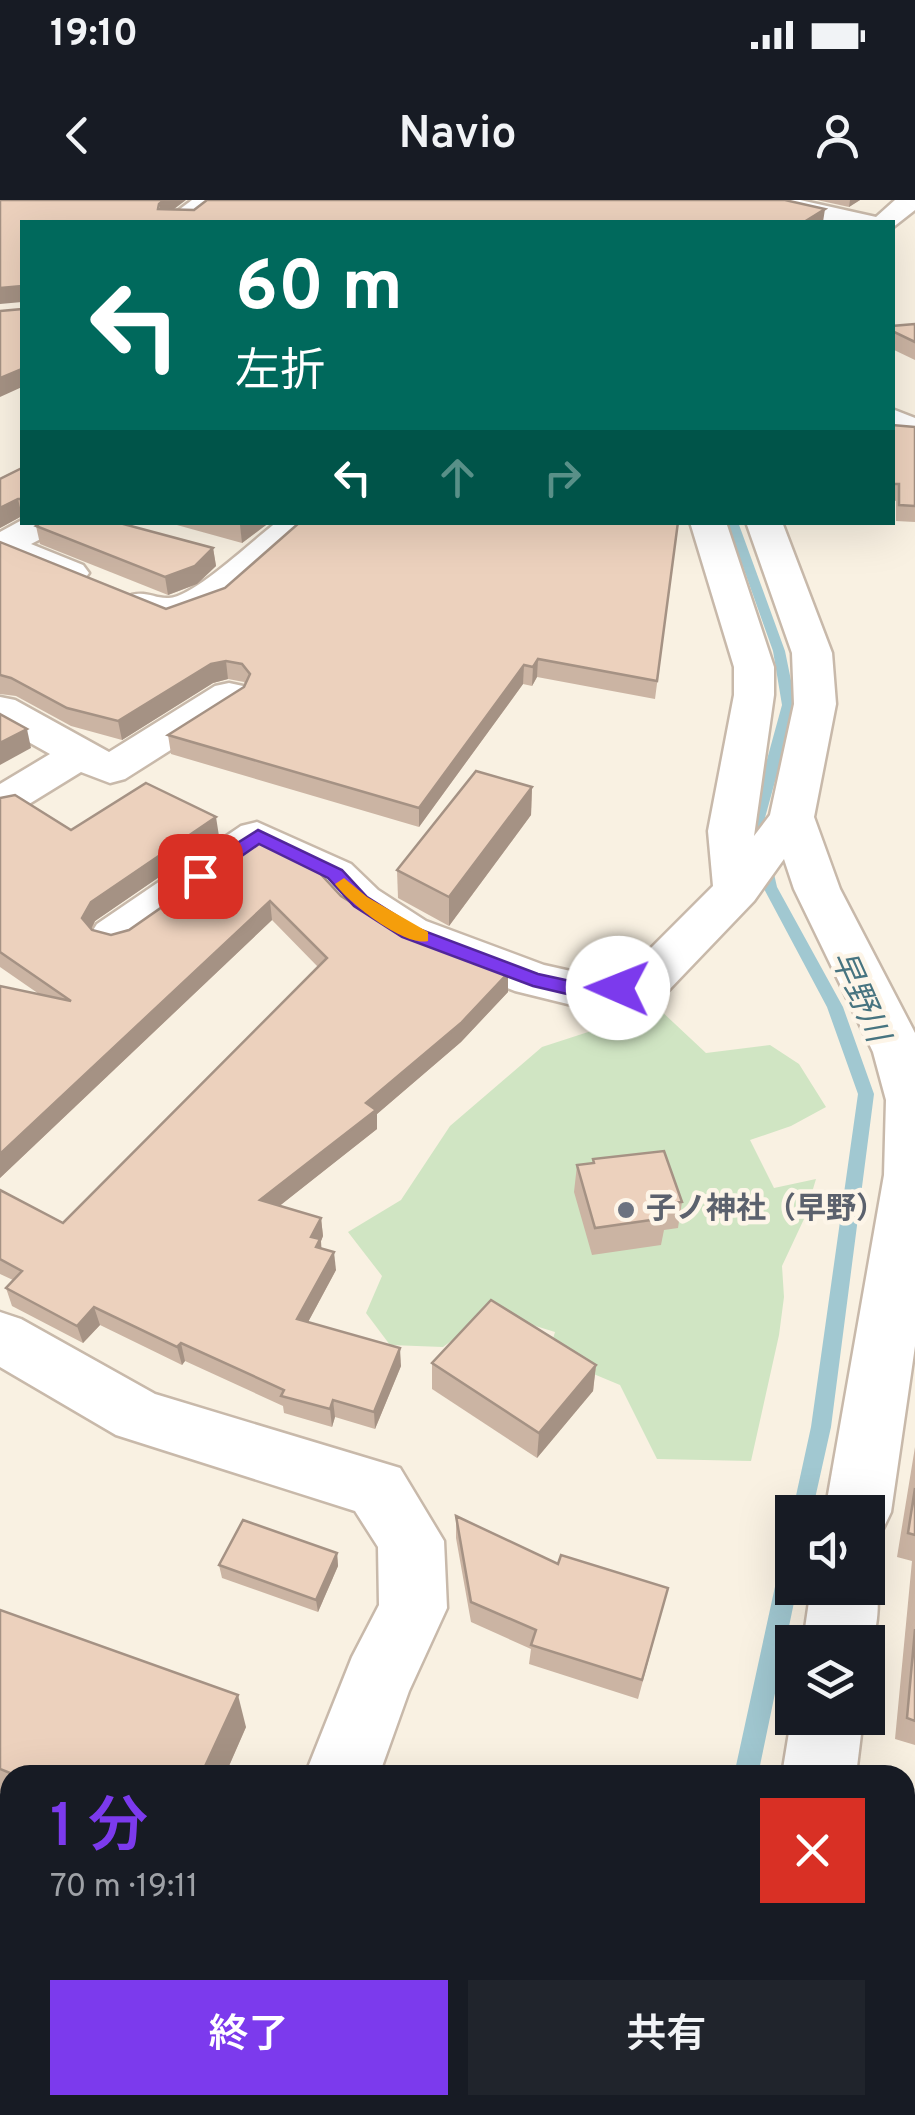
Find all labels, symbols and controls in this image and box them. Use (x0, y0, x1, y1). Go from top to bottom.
text: 19:10 (50, 11, 138, 60)
text: Navio (398, 107, 517, 164)
icon: back (50, 108, 105, 163)
icon: person (810, 108, 865, 163)
text: 60 m (235, 246, 403, 335)
icon: left (70, 260, 200, 390)
text: 左折 (235, 345, 325, 402)
icon: left (325, 450, 380, 505)
icon: ahead (430, 450, 485, 505)
icon: right (535, 450, 590, 505)
pin (158, 834, 243, 919)
icon: arrive (173, 849, 228, 904)
position arrow (566, 936, 670, 1040)
water label: 早野川 (820, 945, 897, 1052)
place label: 子ノ神社（早野） (646, 1192, 886, 1229)
marker: 子ノ神社（早野） (615, 1199, 637, 1221)
map controls (775, 1495, 885, 1735)
button: sound (775, 1495, 885, 1605)
button: layers (775, 1625, 885, 1735)
text: 1 分 (50, 1792, 148, 1868)
button: close (760, 1798, 865, 1903)
text: 70 m · 19:11 (50, 1868, 198, 1908)
button: 終了 (50, 1980, 448, 2095)
button: 共有 (468, 1980, 865, 2095)

